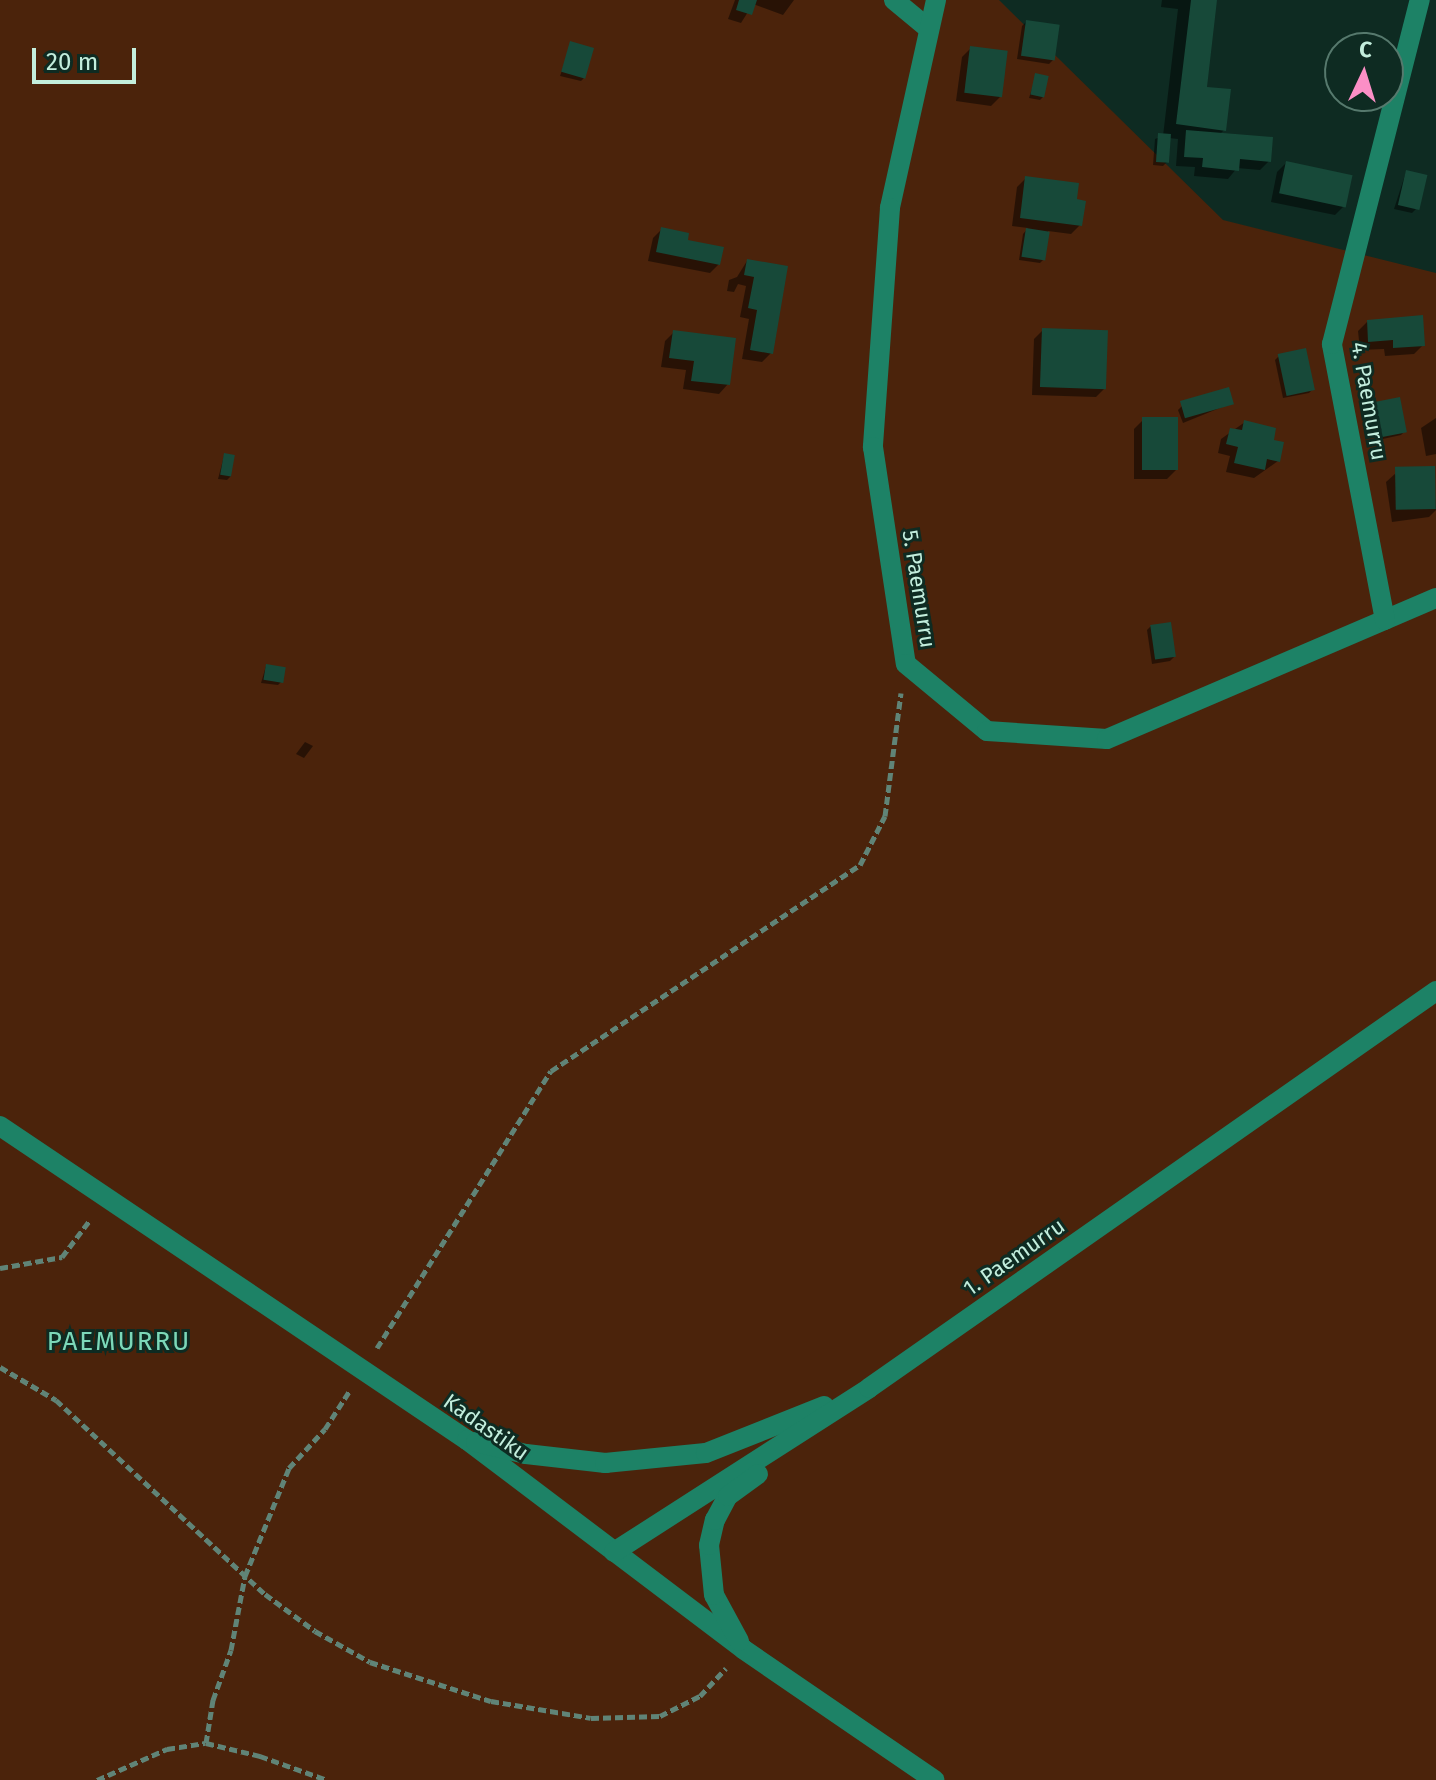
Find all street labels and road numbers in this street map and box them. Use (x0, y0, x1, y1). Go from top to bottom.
street label: 4. Paemurru (1346, 340, 1392, 462)
street label: 5. Paemurru (897, 528, 941, 650)
street label: 1. Paemurru (958, 1212, 1070, 1302)
street label: Kadastiku (438, 1388, 534, 1466)

